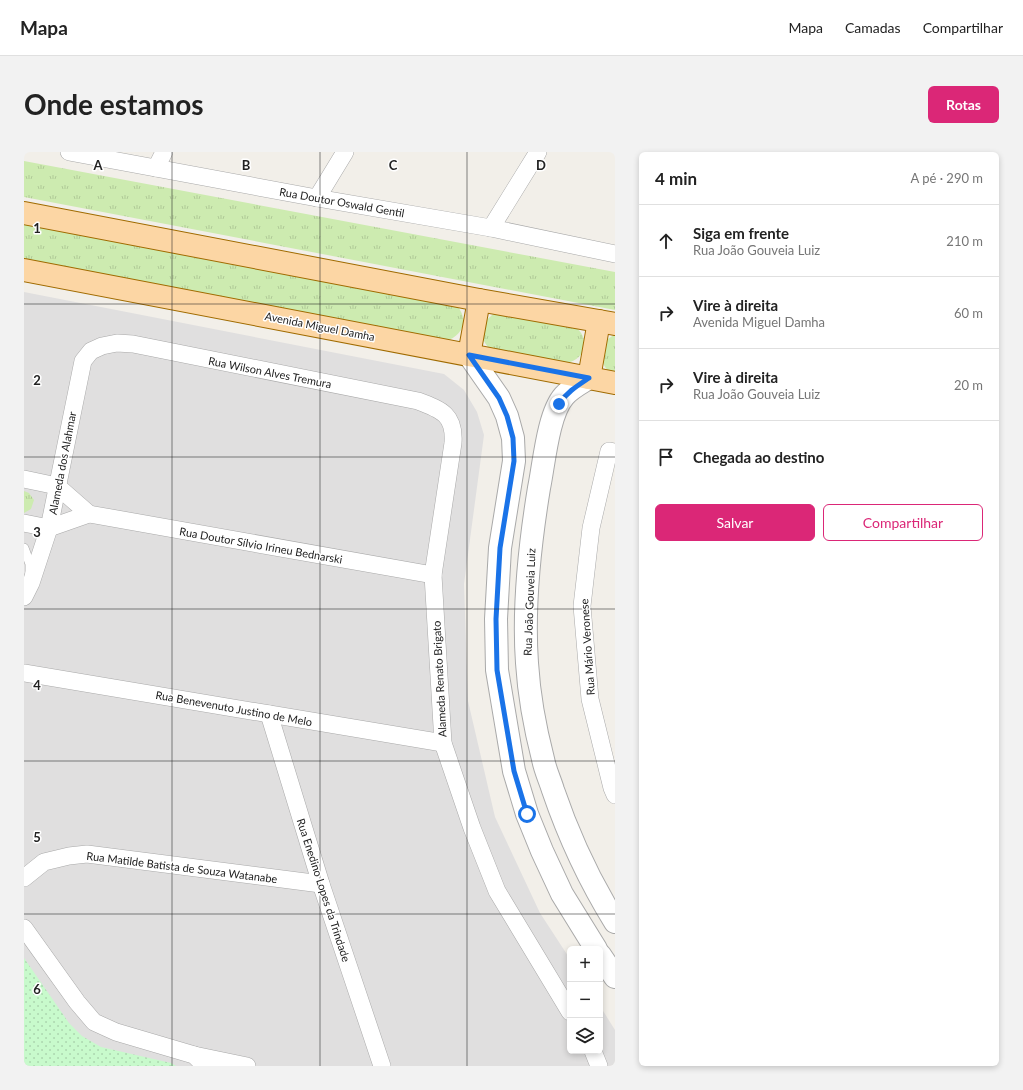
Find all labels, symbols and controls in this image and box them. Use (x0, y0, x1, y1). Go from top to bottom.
text: Mapa (20, 16, 68, 39)
text: Mapa (788, 19, 823, 36)
text: Camadas (845, 19, 901, 36)
text: Compartilhar (923, 19, 1003, 36)
button: Rotas (928, 86, 999, 123)
text: Onde estamos (24, 87, 204, 121)
text: A (92, 157, 103, 173)
text: B (242, 157, 251, 173)
text: C (389, 157, 398, 173)
text: D (536, 157, 546, 173)
text: 4 min (655, 168, 697, 189)
text: A pé · 290 m (910, 170, 983, 186)
street label: Rua Doutor Oswald Gentil (278, 185, 406, 219)
text: 1 (33, 220, 41, 236)
text: Siga em frente (693, 224, 789, 242)
icon: ahead (655, 230, 677, 252)
text: 210 m (946, 233, 983, 249)
text: Rua João Gouveia Luiz (693, 242, 820, 258)
text: Vire à direita (693, 296, 778, 314)
icon: right (655, 302, 677, 324)
text: 60 m (954, 305, 983, 321)
street label: Avenida Miguel Damha (264, 309, 376, 343)
text: Avenida Miguel Damha (693, 314, 825, 330)
street label: Rua Wilson Alves Tremura (207, 354, 333, 390)
text: Vire à direita (693, 368, 778, 386)
text: 2 (33, 372, 41, 388)
icon: right (655, 374, 677, 396)
text: 20 m (954, 377, 983, 393)
text: Rua João Gouveia Luiz (693, 386, 820, 402)
route end (550, 395, 568, 413)
street label: Alameda dos Alahmar (46, 410, 78, 516)
icon: arrive (655, 446, 677, 468)
text: Chegada ao destino (693, 448, 824, 466)
button: Salvar (655, 504, 815, 541)
button: Compartilhar (823, 504, 983, 541)
text: 3 (33, 524, 41, 540)
street label: Rua Doutor Sílvio Irineu Bednarski (178, 524, 344, 566)
street label: Rua João Gouveia Luiz (521, 548, 537, 656)
street label: Rua Mário Veronese (577, 598, 597, 696)
street label: Alameda Renato Brigato (429, 620, 449, 738)
text: 4 (33, 677, 41, 693)
street label: Rua Benevenuto Justino de Melo (155, 688, 313, 728)
route start (518, 805, 536, 823)
street label: Rua Enedino Lopes da Trindade (295, 817, 353, 964)
text: 5 (33, 829, 41, 845)
street label: Rua Matilde Batista de Souza Watanabe (86, 849, 278, 885)
map controls (567, 946, 603, 1054)
button: + (567, 946, 603, 982)
text: 6 (33, 981, 41, 997)
button: − (567, 982, 603, 1018)
button: layers (567, 1018, 603, 1054)

